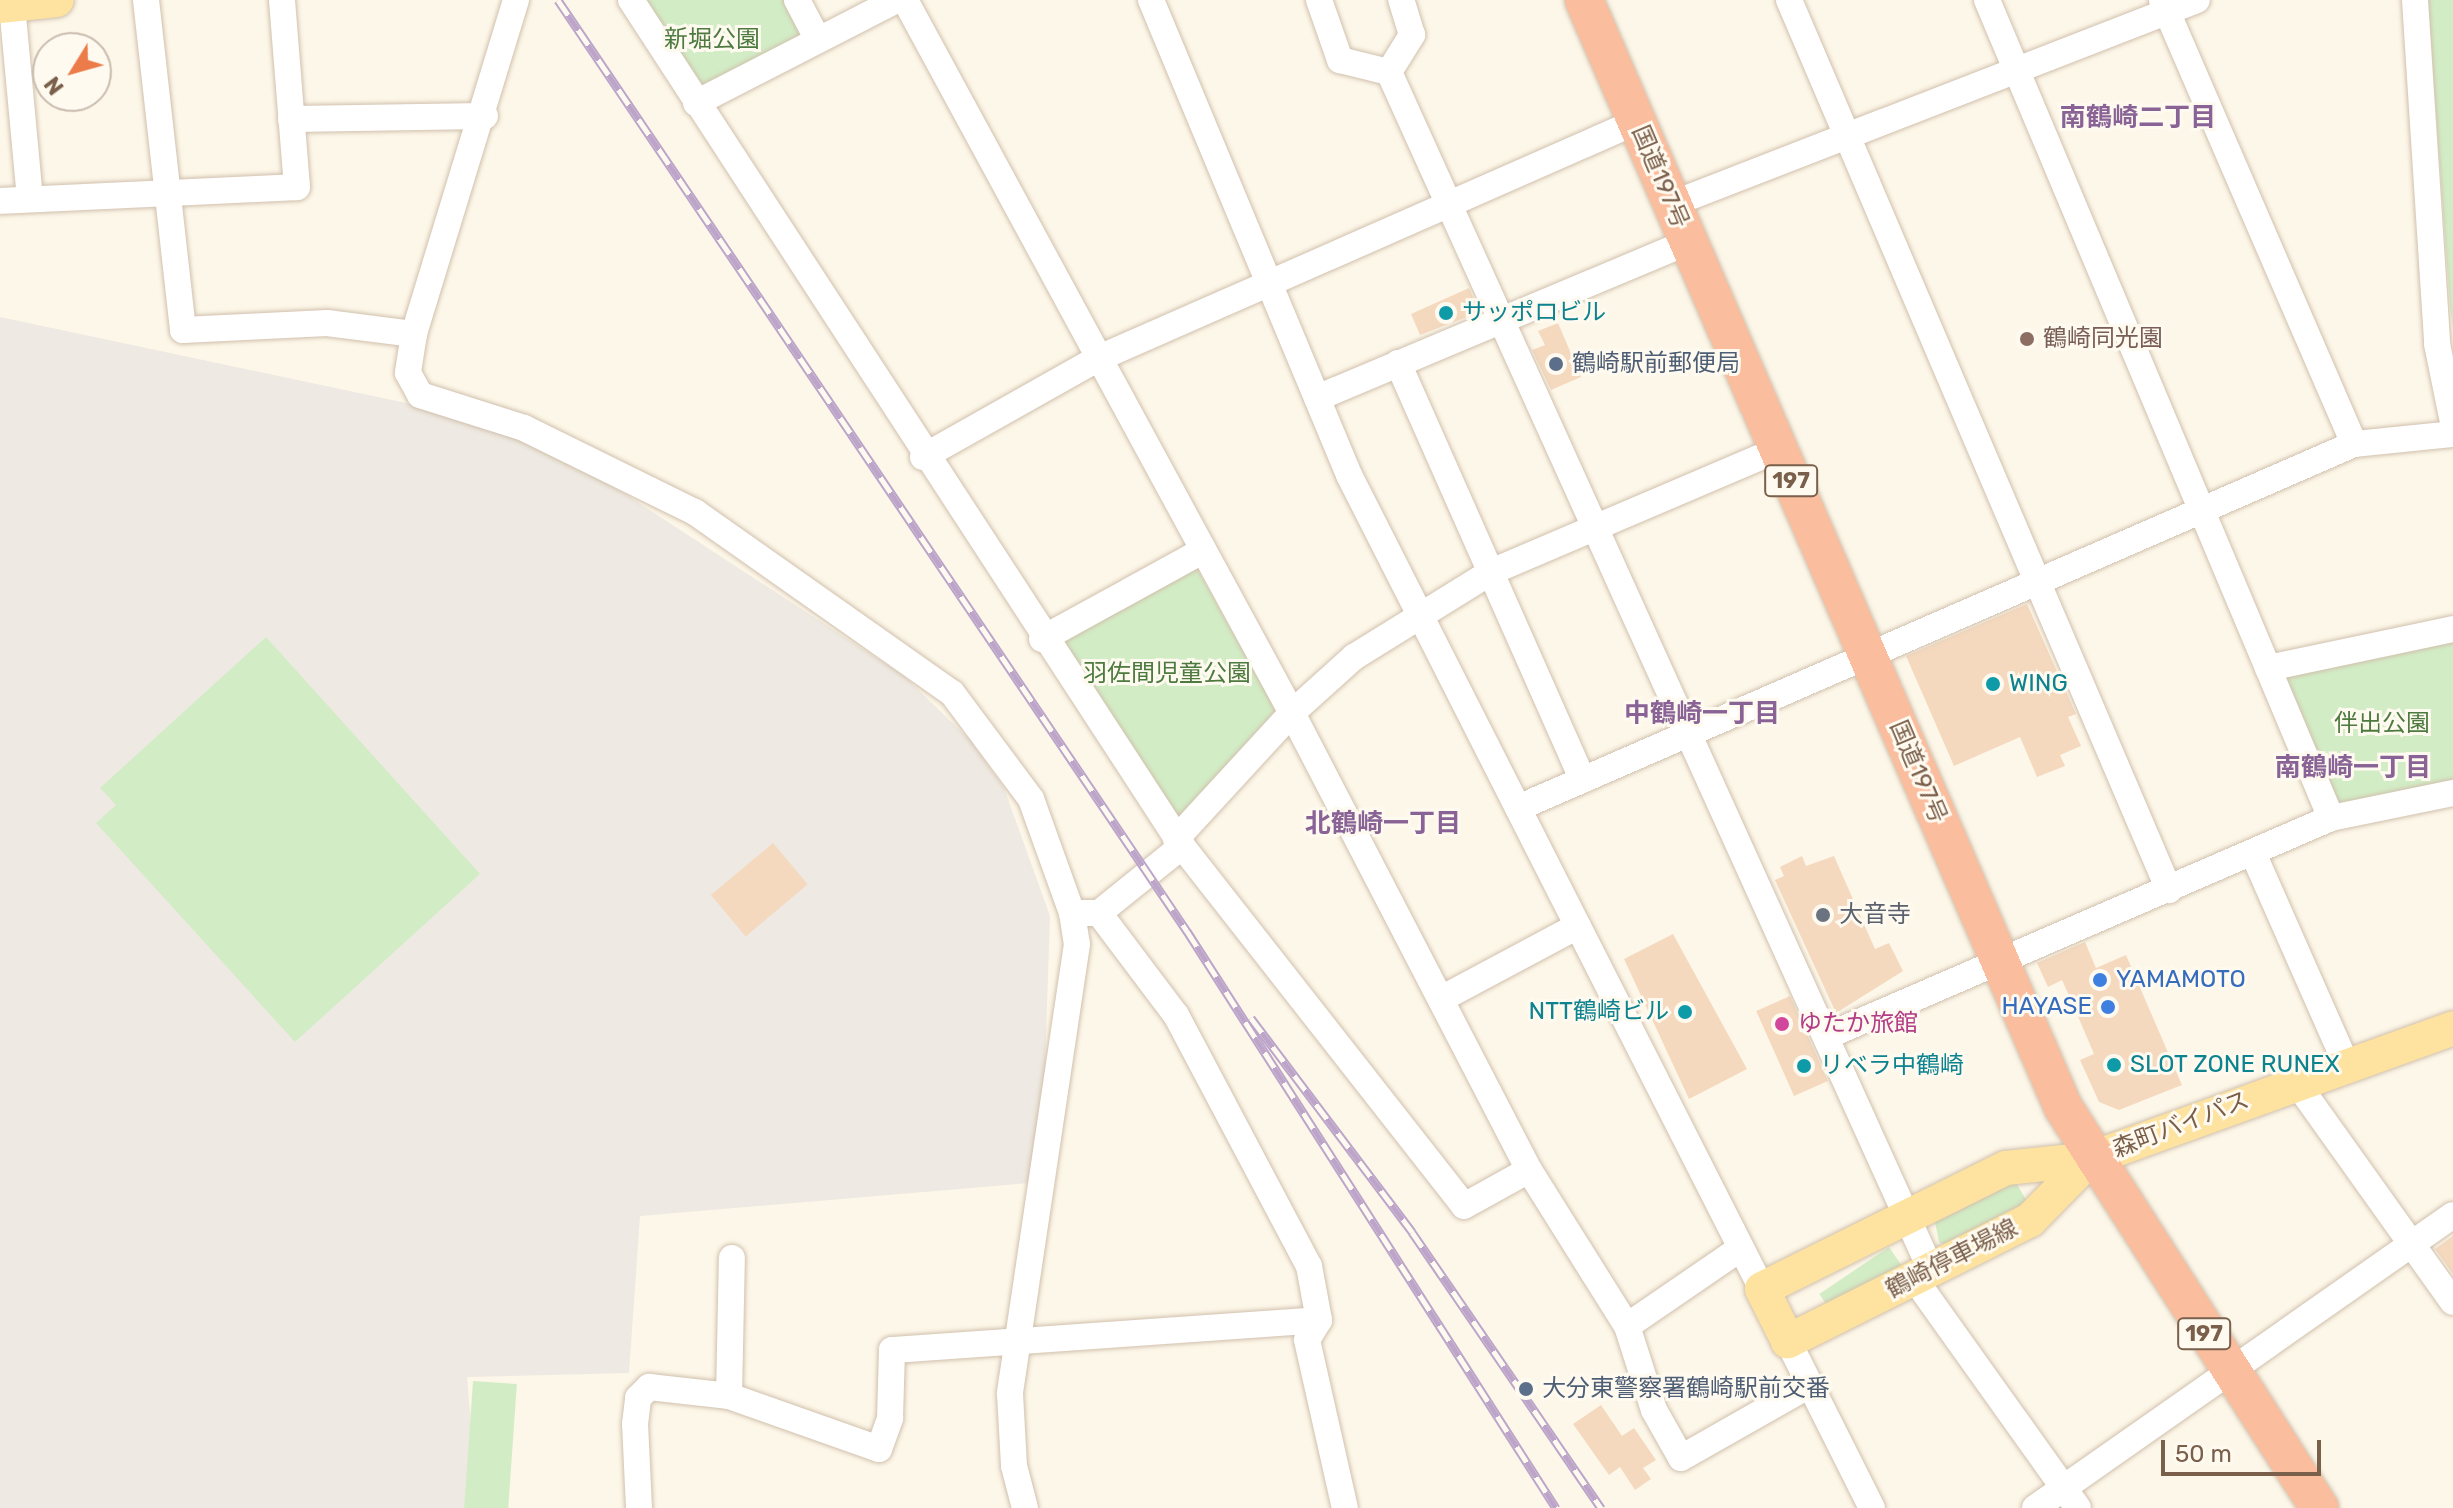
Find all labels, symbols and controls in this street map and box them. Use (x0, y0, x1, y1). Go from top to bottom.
park label: 新堀公園 (664, 26, 760, 54)
north arrow (32, 32, 112, 112)
text: N (38, 71, 70, 100)
district label: 南鶴崎二丁目 (2060, 102, 2216, 134)
street label: 国道197号 (1625, 121, 1695, 233)
place label: サッポロビル (1462, 299, 1606, 327)
marker: サッポロビル (1437, 304, 1455, 322)
place label: 鶴崎同光園 (2043, 325, 2163, 353)
marker: 鶴崎同光園 (2018, 330, 2036, 348)
place label: 鶴崎駅前郵便局 (1572, 350, 1740, 378)
marker: 鶴崎駅前郵便局 (1547, 355, 1565, 373)
road number: 197 (1763, 463, 1819, 499)
park label: 羽佐間児童公園 (1083, 660, 1251, 688)
place label: WING (2009, 670, 2068, 698)
marker: WING (1984, 675, 2002, 693)
district label: 中鶴崎一丁目 (1624, 698, 1780, 730)
park label: 伴出公園 (2334, 710, 2430, 738)
street label: 国道197号 (1883, 716, 1953, 828)
district label: 南鶴崎一丁目 (2275, 752, 2431, 784)
district label: 北鶴崎一丁目 (1305, 808, 1461, 840)
place label: 大音寺 (1839, 901, 1911, 929)
marker: 大音寺 (1814, 906, 1832, 924)
place label: YAMAMOTO (2116, 966, 2246, 994)
marker: YAMAMOTO (2091, 971, 2109, 989)
place label: HAYASE (2001, 993, 2092, 1021)
place label: NTT鶴崎ビル (1529, 998, 1669, 1026)
marker: HAYASE (2099, 998, 2117, 1016)
marker: NTT鶴崎ビル (1676, 1003, 1694, 1021)
place label: ゆたか旅館 (1798, 1010, 1918, 1038)
marker: ゆたか旅館 (1773, 1015, 1791, 1033)
place label: SLOT ZONE RUNEX (2130, 1051, 2340, 1079)
place label: リベラ中鶴崎 (1820, 1052, 1964, 1080)
marker: SLOT ZONE RUNEX (2105, 1056, 2123, 1074)
marker: リベラ中鶴崎 (1795, 1057, 1813, 1075)
street label: 森町バイパス (2109, 1086, 2253, 1164)
street label: 鶴崎停車場線 (1881, 1213, 2023, 1305)
road number: 197 (2176, 1316, 2232, 1352)
place label: 大分東警察署鶴崎駅前交番 (1542, 1375, 1830, 1403)
marker: 大分東警察署鶴崎駅前交番 (1517, 1380, 1535, 1398)
scale bar (2165, 1424, 2325, 1474)
text: 50 m (2175, 1440, 2232, 1468)

